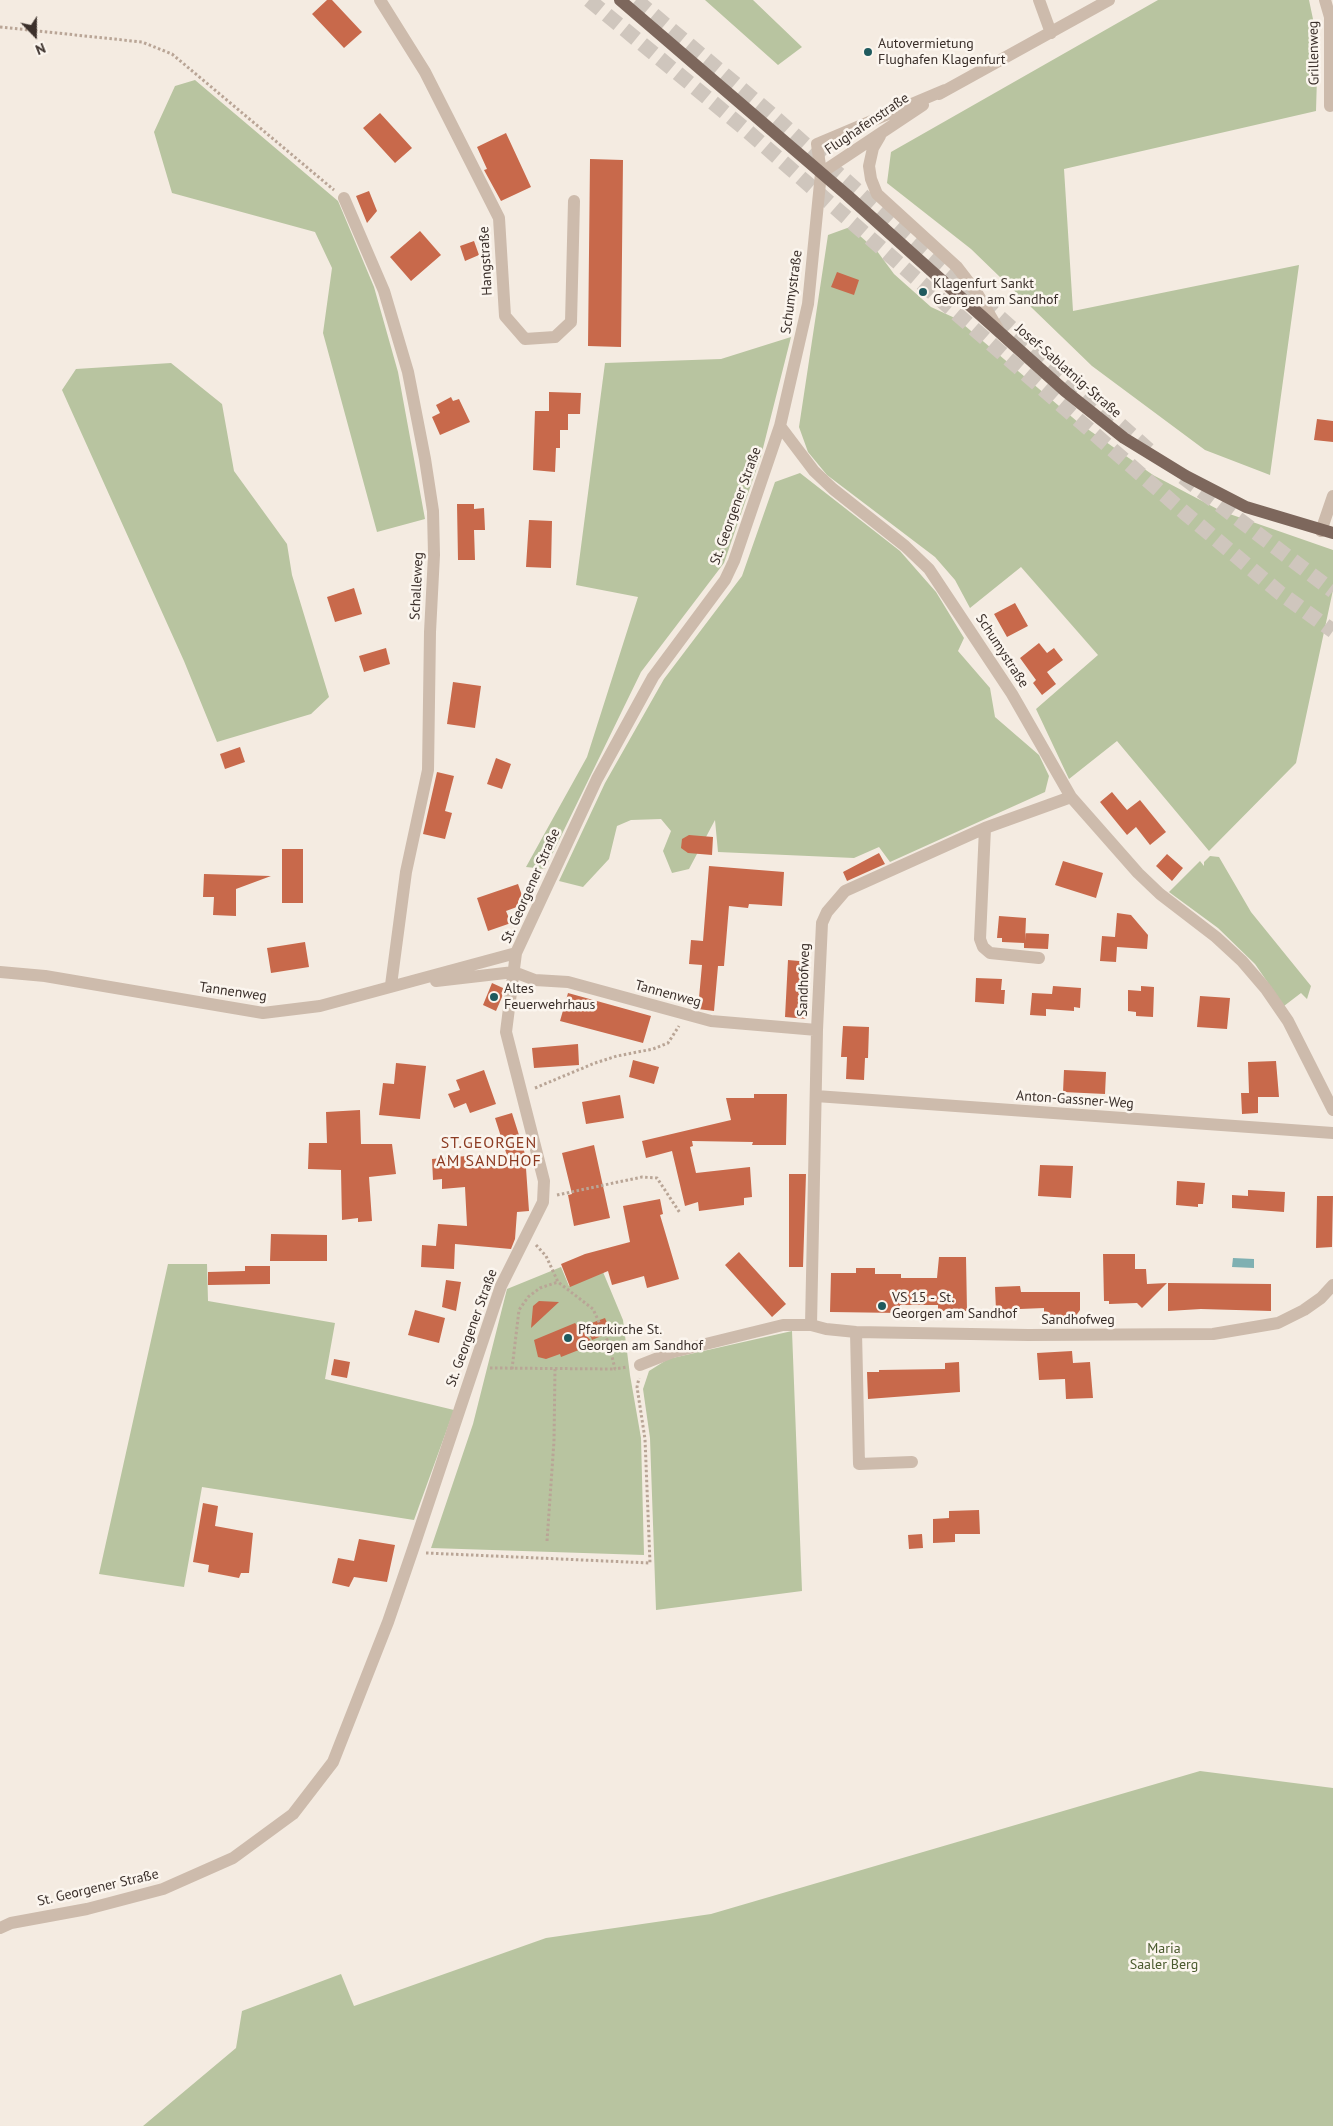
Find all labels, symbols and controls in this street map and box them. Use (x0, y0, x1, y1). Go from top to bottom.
north arrow (10, 10, 60, 60)
street label: Grillenweg (1305, 21, 1323, 85)
place label: Autovermietung Flughafen Klagenfurt (878, 36, 1006, 68)
text: N (33, 39, 48, 59)
marker: Autovermietung Flughafen Klagenfurt (862, 46, 874, 58)
street label: Flughafenstraße (822, 90, 912, 158)
street label: Hangstraße (476, 226, 496, 296)
street label: Schumystraße (778, 249, 806, 335)
place label: Klagenfurt Sankt Georgen am Sandhof (933, 276, 1058, 308)
marker: Klagenfurt Sankt Georgen am Sandhof (917, 286, 929, 298)
street label: Josef-Sablatnig-Straße (1012, 320, 1124, 422)
street label: St. Georgener Straße (707, 445, 765, 567)
street label: Schalleweg (407, 552, 427, 620)
street label: Schumystraße (972, 611, 1032, 691)
street label: St. Georgener Straße (498, 826, 564, 946)
street label: Sandhofweg (794, 943, 814, 1017)
street label: Tannenweg (633, 977, 703, 1011)
street label: Tannenweg (198, 979, 268, 1005)
place label: Altes Feuerwehrhaus (504, 981, 595, 1014)
marker: Altes Feuerwehrhaus (488, 991, 500, 1003)
street label: Anton-Gassner-Weg (1016, 1088, 1134, 1112)
district label: ST.GEORGEN AM SANDHOF (435, 1133, 543, 1171)
street label: St. Georgener Straße (443, 1267, 501, 1389)
place label: VS 15 - St. Georgen am Sandhof (892, 1290, 1017, 1322)
marker: VS 15 - St. Georgen am Sandhof (876, 1300, 888, 1312)
street label: Sandhofweg (1041, 1312, 1115, 1328)
place label: Pfarrkirche St. Georgen am Sandhof (578, 1322, 703, 1354)
marker: Pfarrkirche St. Georgen am Sandhof (562, 1332, 574, 1344)
street label: St. Georgener Straße (36, 1866, 160, 1910)
park label: Maria Saaler Berg (1130, 1941, 1198, 1974)

